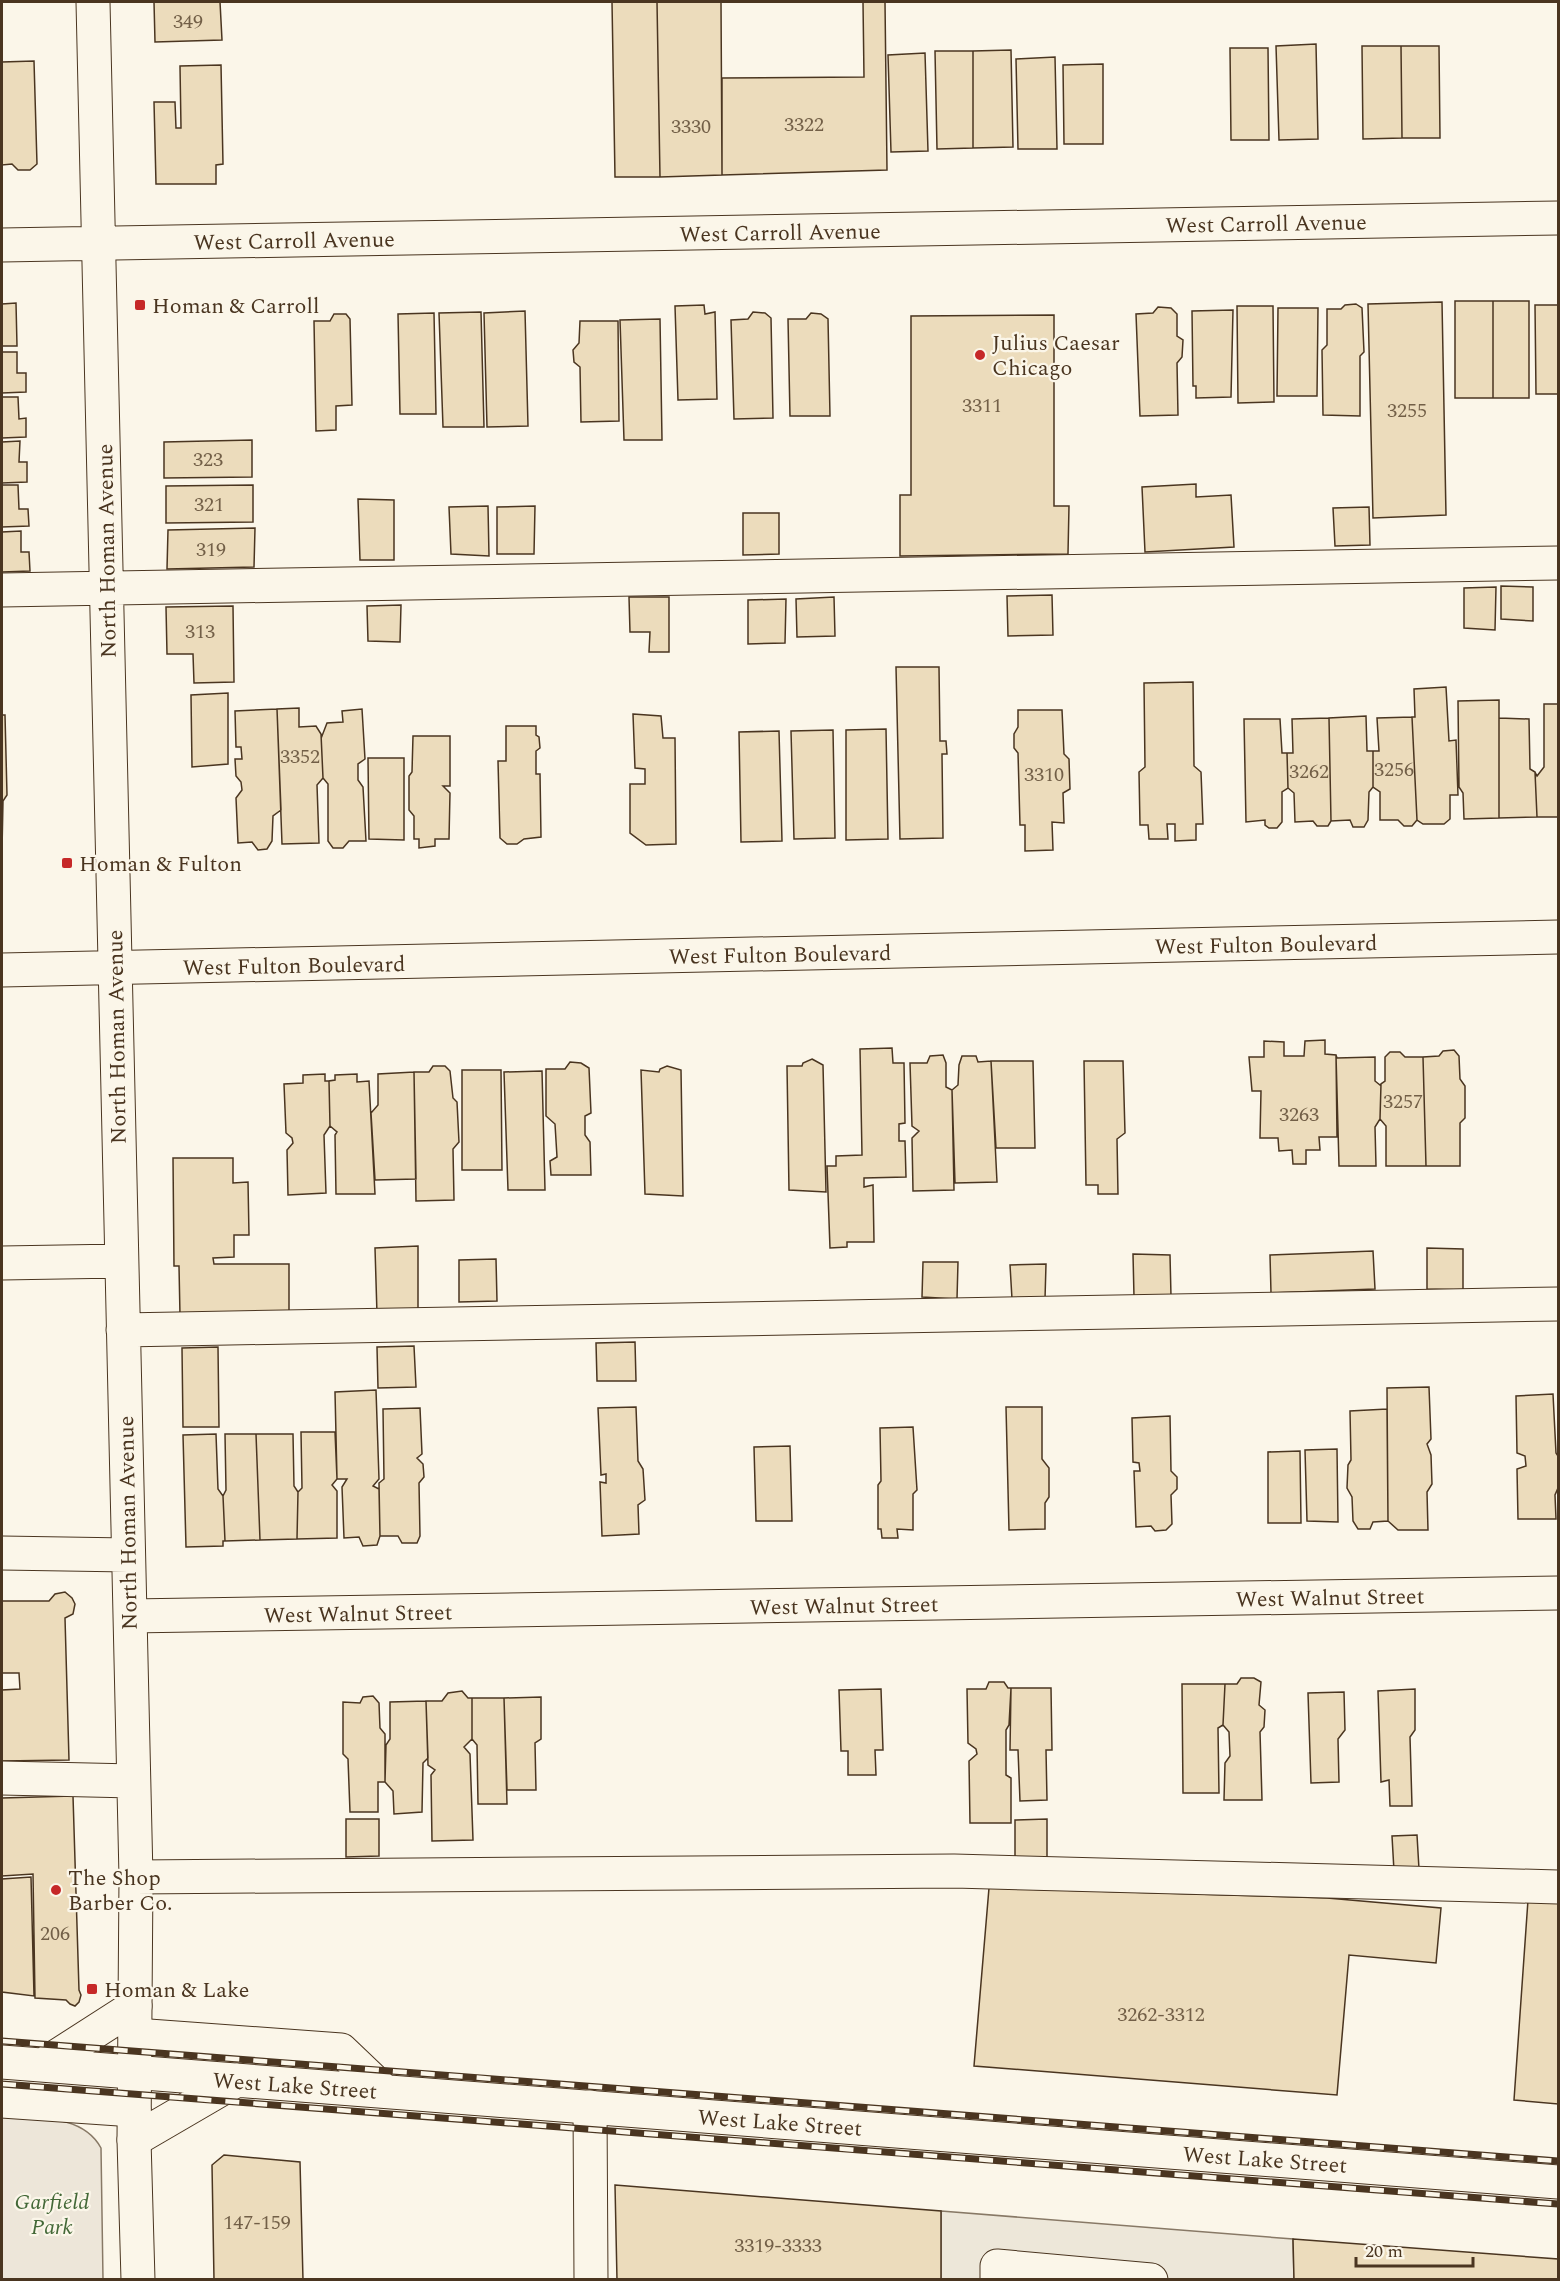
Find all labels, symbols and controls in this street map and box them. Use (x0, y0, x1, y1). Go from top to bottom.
house number: 349 (173, 7, 203, 37)
house number: 3322 (784, 110, 824, 140)
house number: 3330 (671, 112, 711, 142)
street label: West Carroll Avenue (1165, 206, 1367, 243)
street label: West Carroll Avenue (679, 215, 881, 252)
street label: West Carroll Avenue (193, 223, 395, 260)
place label: Homan & Carroll (152, 290, 319, 323)
marker: Homan & Carroll (133, 298, 147, 312)
place label: Julius Caesar Chicago (992, 327, 1120, 385)
marker: Julius Caesar Chicago (973, 348, 987, 362)
house number: 3311 (962, 391, 1002, 421)
house number: 3255 (1387, 396, 1427, 426)
street label: North Homan Avenue (89, 443, 126, 658)
house number: 323 (193, 445, 223, 475)
house number: 321 (194, 490, 224, 520)
house number: 319 (196, 535, 226, 565)
house number: 313 (185, 617, 215, 647)
house number: 3352 (280, 742, 320, 772)
house number: 3256 (1374, 755, 1414, 785)
house number: 3262 (1289, 757, 1329, 787)
house number: 3310 (1024, 760, 1064, 790)
place label: Homan & Fulton (79, 848, 242, 881)
marker: Homan & Fulton (60, 856, 74, 870)
street label: West Fulton Boulevard (1154, 927, 1378, 964)
street label: North Homan Avenue (99, 929, 136, 1144)
street label: West Fulton Boulevard (668, 937, 892, 974)
street label: West Fulton Boulevard (182, 948, 406, 985)
house number: 3257 (1383, 1087, 1423, 1117)
house number: 3263 (1279, 1100, 1319, 1130)
street label: North Homan Avenue (110, 1415, 147, 1630)
street label: West Walnut Street (1235, 1580, 1425, 1617)
street label: West Walnut Street (749, 1588, 939, 1625)
street label: West Walnut Street (263, 1596, 453, 1633)
place label: The Shop Barber Co. (68, 1862, 172, 1920)
marker: The Shop Barber Co. (49, 1883, 63, 1897)
house number: 206 (40, 1919, 70, 1949)
place label: Homan & Lake (104, 1974, 249, 2007)
marker: Homan & Lake (85, 1982, 99, 1996)
house number: 3262-3312 (1117, 2000, 1205, 2030)
street label: West Lake Street (212, 2064, 378, 2109)
street label: West Lake Street (697, 2101, 863, 2146)
street label: West Lake Street (1182, 2138, 1348, 2183)
park label: Garfield Park (15, 2186, 89, 2244)
house number: 147-159 (223, 2208, 291, 2238)
scale bar (1356, 2230, 1473, 2268)
house number: 3319-3333 (734, 2231, 822, 2261)
text: 20 m (1365, 2238, 1403, 2265)

